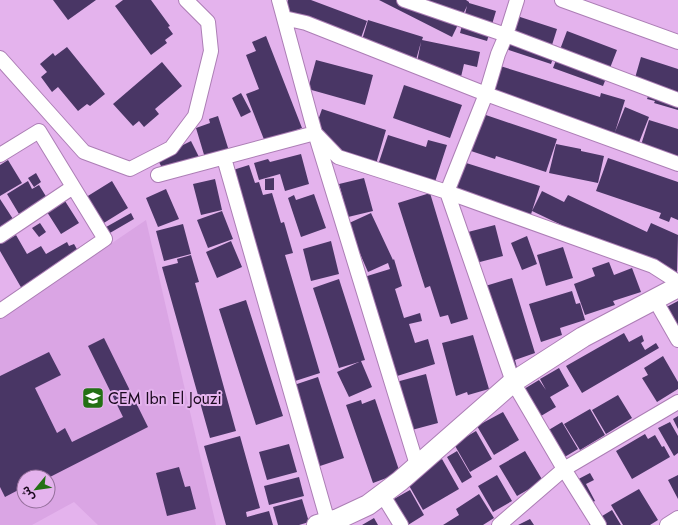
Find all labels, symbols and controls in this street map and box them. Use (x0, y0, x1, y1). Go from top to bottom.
school or university icon: CEM Ibn El Jouzi (80, 385, 106, 411)
place label: CEM Ibn El Jouzi (108, 387, 222, 410)
north arrow (16, 469, 56, 509)
text: ش (17, 483, 38, 504)

